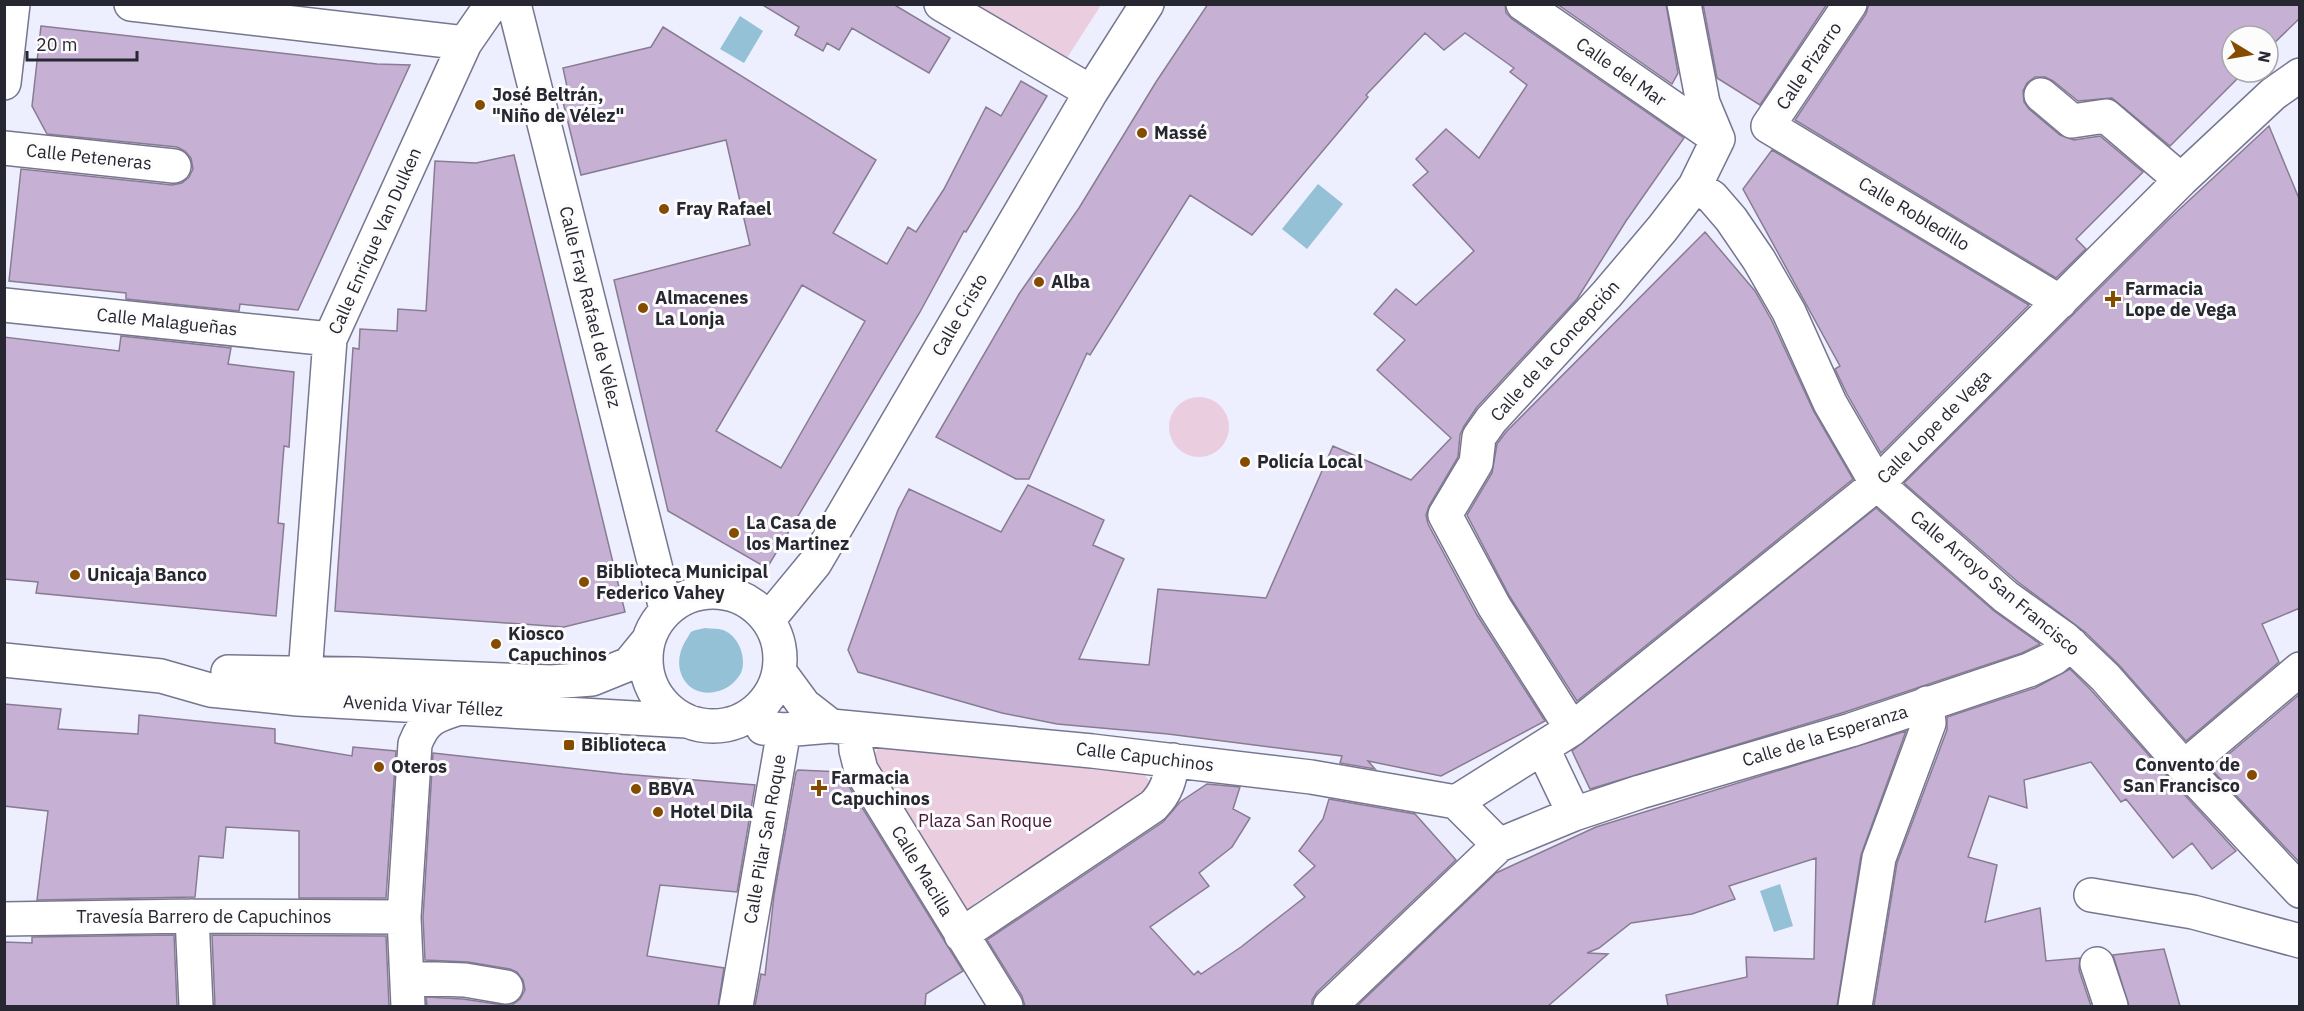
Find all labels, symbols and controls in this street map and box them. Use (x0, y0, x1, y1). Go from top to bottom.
street label: Calle Pizarro (1771, 17, 1846, 114)
scale bar (27, 24, 136, 62)
north arrow (2220, 24, 2280, 84)
street label: Calle del Mar (1572, 32, 1671, 111)
text: 20 m (36, 33, 78, 56)
text: N (2254, 49, 2276, 64)
place label: José Beltrán, "Niño de Vélez" (492, 83, 624, 127)
marker: José Beltrán, "Niño de Vélez" (473, 98, 487, 112)
place label: Massé (1154, 121, 1207, 144)
marker: Massé (1135, 126, 1149, 140)
street label: Calle Peteneras (25, 138, 153, 175)
street label: Calle Enrique Van Dulken (323, 144, 426, 338)
street label: Calle Robledillo (1854, 171, 1974, 256)
place label: Fray Rafael (676, 197, 772, 220)
marker: Fray Rafael (657, 202, 671, 216)
street label: Calle Fray Rafael de Vélez (554, 204, 627, 410)
street label: Calle Cristo (927, 269, 992, 360)
place label: Alba (1051, 270, 1090, 293)
marker: Alba (1032, 275, 1046, 289)
street label: Calle de la Concepción (1485, 275, 1624, 426)
place label: Farmacia Lope de Vega (2125, 277, 2236, 321)
place label: Almacenes La Lonja (655, 286, 748, 330)
marker: Farmacia Lope de Vega (2106, 292, 2120, 306)
marker: Almacenes La Lonja (636, 301, 650, 315)
street label: Calle Malagueñas (95, 303, 239, 340)
street label: Calle Lope de Vega (1872, 364, 1996, 489)
place label: Policía Local (1257, 450, 1363, 473)
marker: Policía Local (1238, 455, 1252, 469)
street label: Calle Arroyo San Francisco (1906, 505, 2085, 660)
place label: La Casa de los Martinez (746, 511, 849, 555)
marker: La Casa de los Martinez (727, 526, 741, 540)
place label: Biblioteca Municipal Federico Vahey (596, 560, 768, 604)
place label: Unicaja Banco (87, 563, 207, 586)
marker: Unicaja Banco (68, 568, 82, 582)
marker: Biblioteca Municipal Federico Vahey (577, 575, 591, 589)
place label: Kiosco Capuchinos (508, 622, 607, 666)
marker: Kiosco Capuchinos (489, 637, 503, 651)
street label: Avenida Vivar Téllez (342, 690, 504, 721)
street label: Calle de la Esperanza (1739, 699, 1911, 772)
place label: Biblioteca (581, 733, 666, 756)
street label: Calle Capuchinos (1075, 737, 1215, 776)
marker: Biblioteca (562, 738, 576, 752)
street label: Calle Pilar San Roque (738, 752, 791, 926)
place label: Convento de San Francisco (2123, 753, 2240, 797)
place label: Oteros (391, 755, 447, 778)
marker: Oteros (372, 760, 386, 774)
place label: Farmacia Capuchinos (831, 766, 930, 810)
marker: Convento de San Francisco (2245, 768, 2259, 782)
place label: BBVA (648, 777, 695, 800)
marker: Farmacia Capuchinos (812, 781, 826, 795)
marker: BBVA (629, 782, 643, 796)
place label: Hotel Dila (670, 800, 753, 823)
marker: Hotel Dila (651, 805, 665, 819)
park label: Plaza San Roque (918, 809, 1052, 832)
street label: Calle Macilla (886, 821, 959, 921)
street label: Travesía Barrero de Capuchinos (76, 905, 332, 928)

